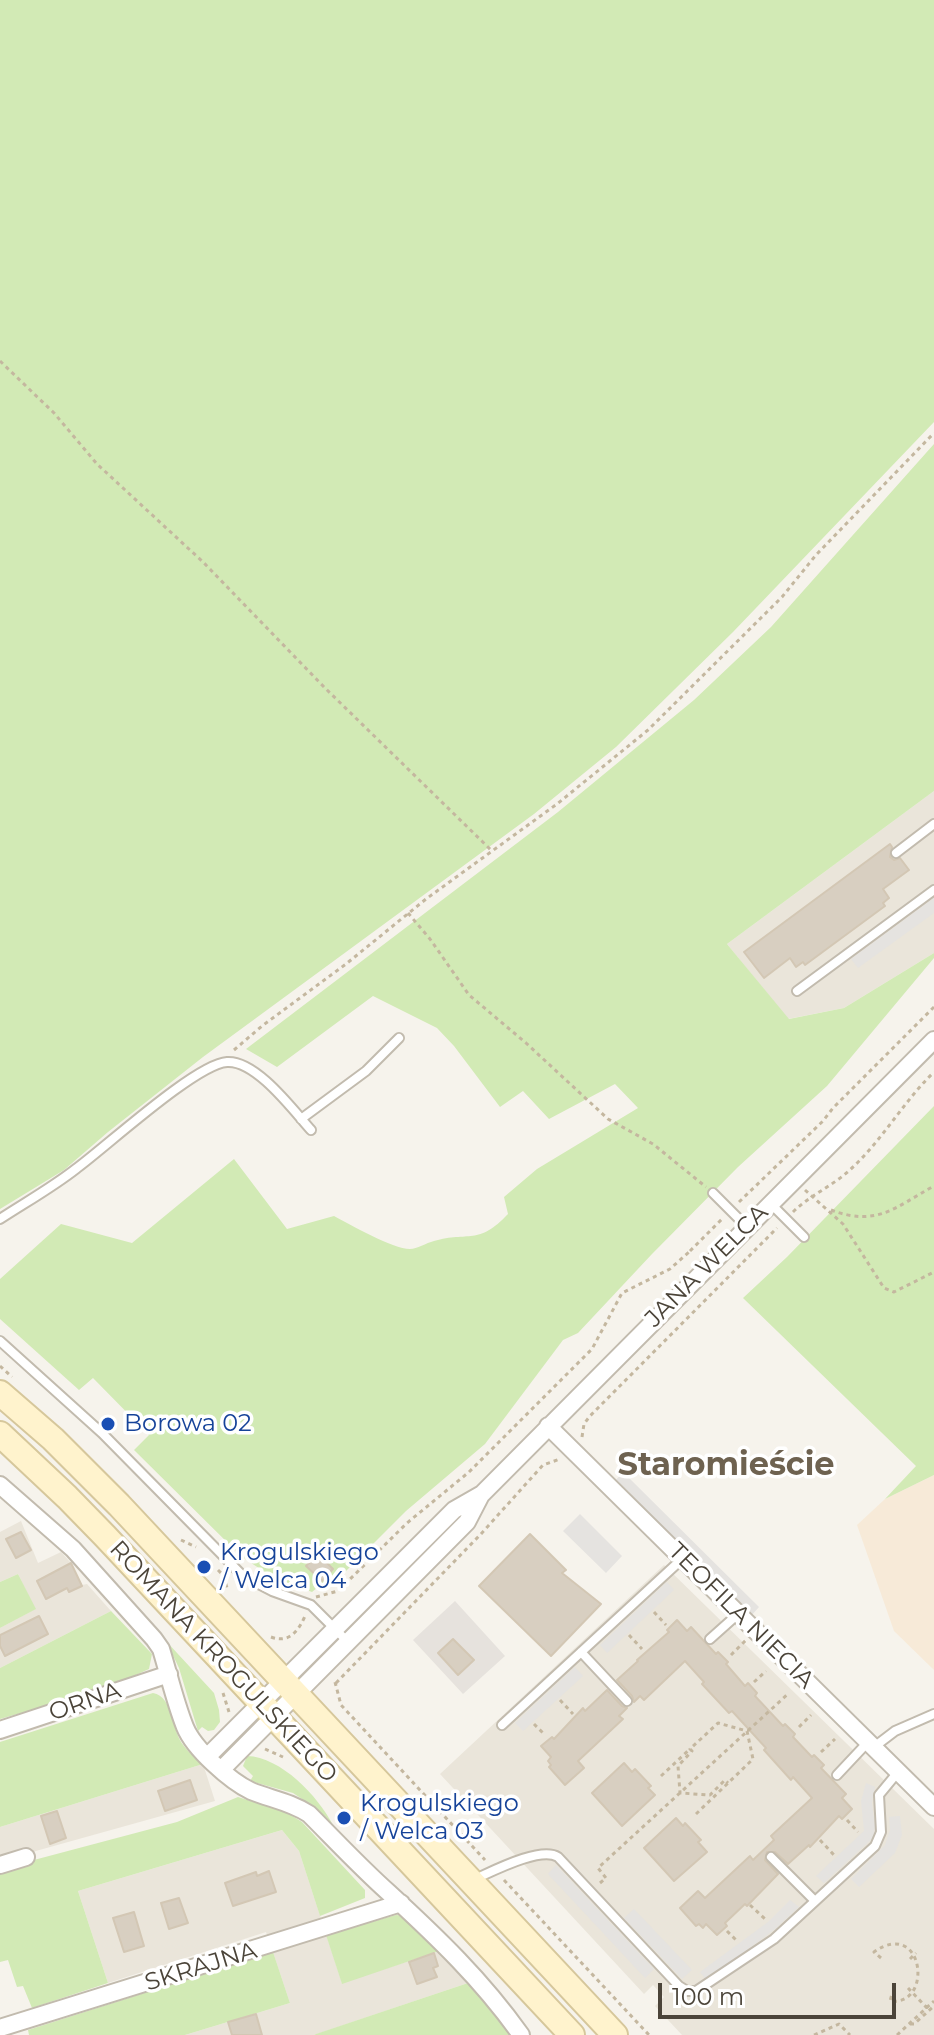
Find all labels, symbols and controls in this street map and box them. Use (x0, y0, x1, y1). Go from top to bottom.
street label: JANA WELCA (640, 1199, 774, 1333)
place label: Borowa 02 (124, 1410, 252, 1438)
marker: Borowa 02 (99, 1415, 117, 1433)
district label: Staromieście (618, 1447, 834, 1485)
street label: ROMANA KROGULSKIEGO (103, 1535, 343, 1789)
street label: TEOFILA NIECIA (662, 1537, 820, 1695)
place label: Krogulskiego / Welca 04 (220, 1539, 379, 1595)
marker: Krogulskiego / Welca 04 (195, 1558, 213, 1576)
street label: ORNA (45, 1676, 125, 1728)
place label: Krogulskiego / Welca 03 (360, 1790, 519, 1846)
marker: Krogulskiego / Welca 03 (335, 1809, 353, 1827)
street label: SKRAJNA (142, 1936, 260, 1998)
scale bar (662, 1967, 900, 2017)
text: 100 m (672, 1982, 744, 2011)

